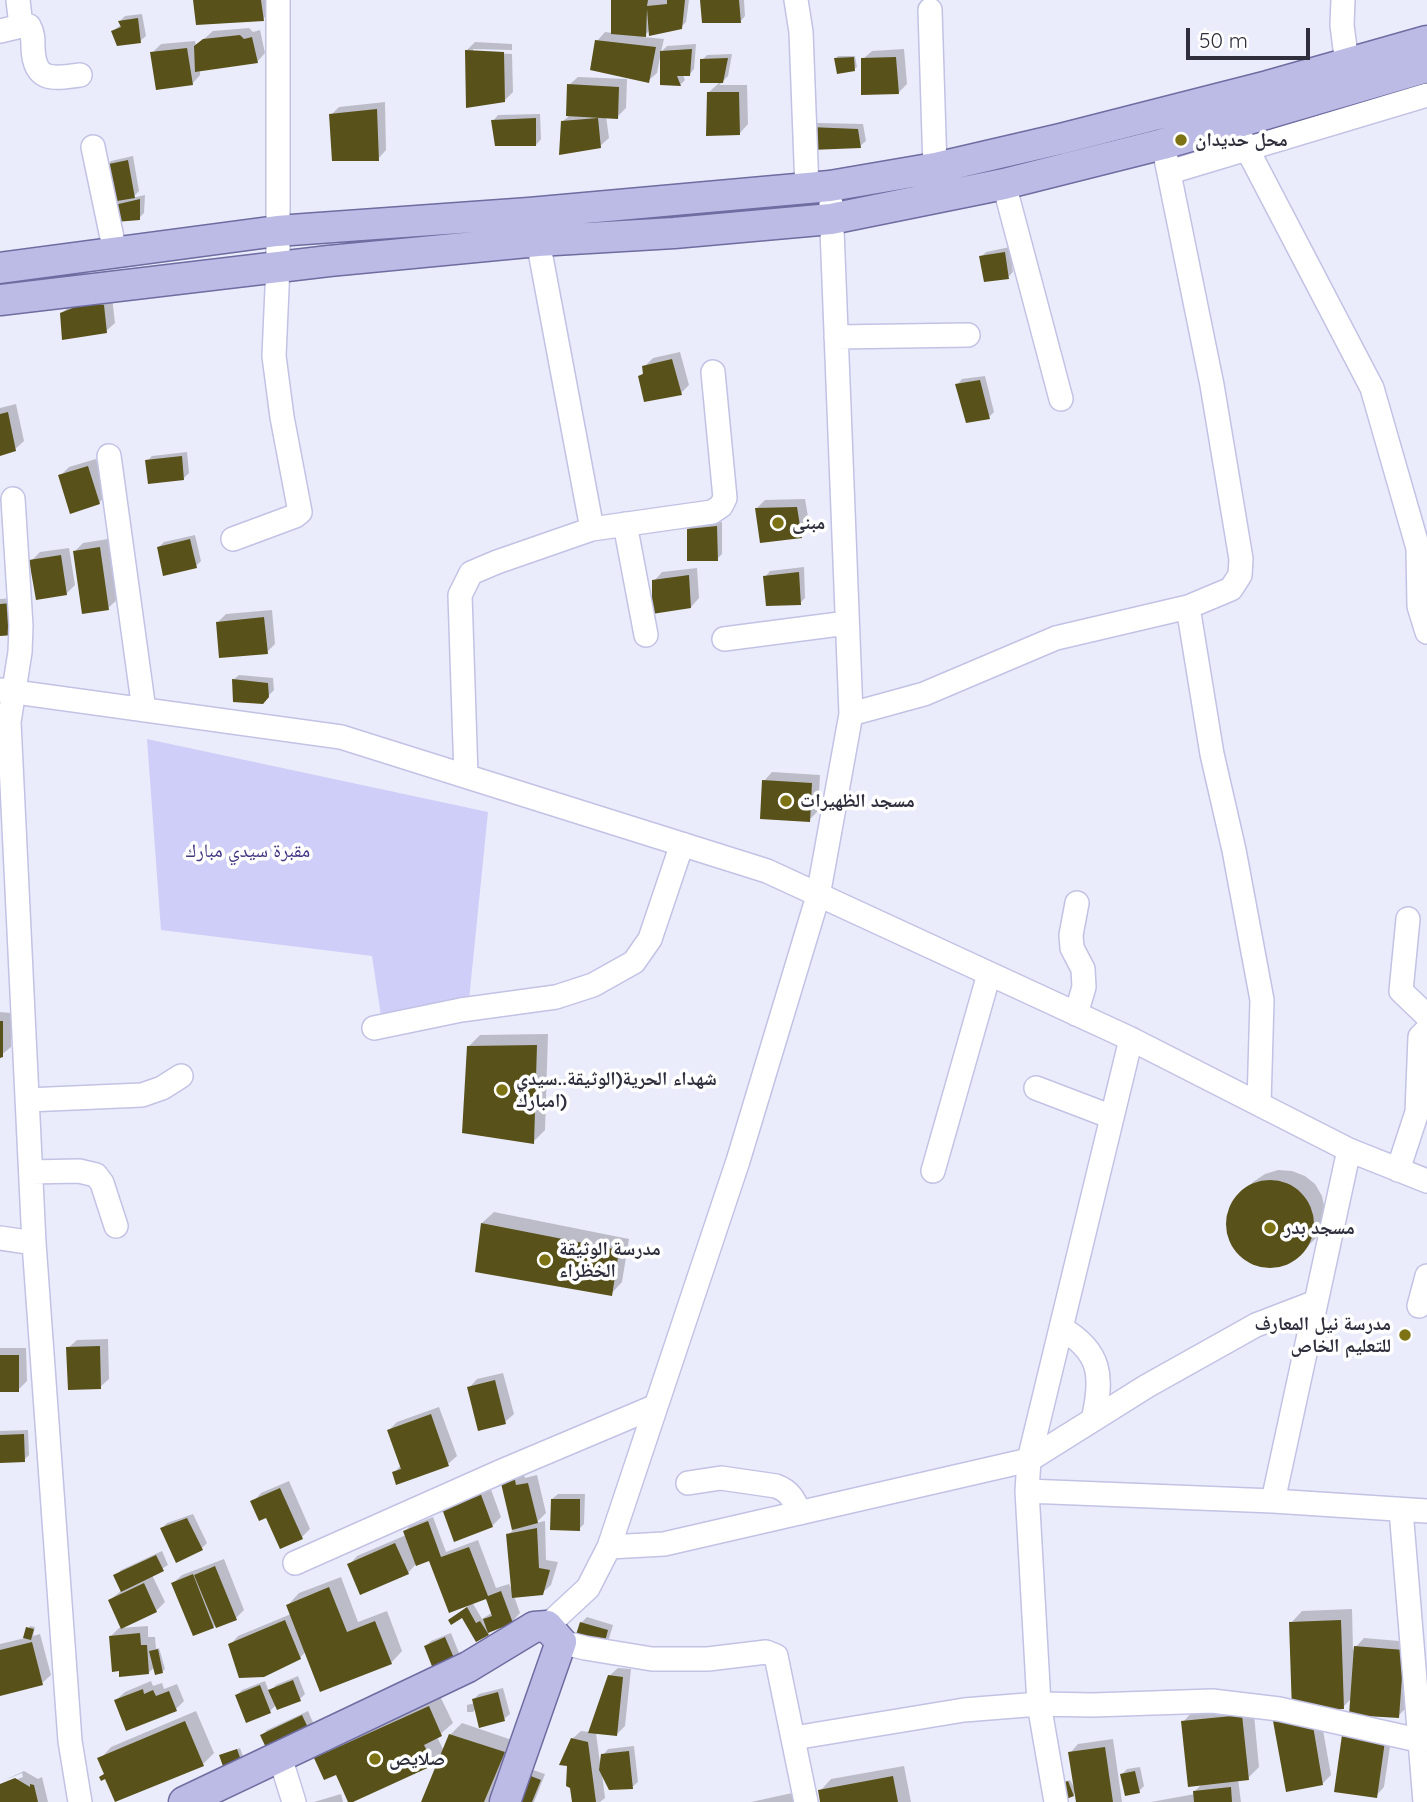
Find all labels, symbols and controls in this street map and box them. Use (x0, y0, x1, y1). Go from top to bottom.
scale bar (1189, 14, 1313, 58)
text: 50 m (1199, 27, 1248, 53)
place label: محل حديدان (1195, 129, 1288, 151)
marker: محل حديدان (1173, 132, 1189, 148)
place label: مبنى (792, 512, 825, 534)
marker: مبنى (770, 515, 786, 531)
place label: مسجد الظهيرات (800, 790, 915, 812)
marker: مسجد الظهيرات (778, 793, 794, 809)
park label: مقبرة سيدي مبارك (186, 840, 310, 862)
place label: شهداء الحرية(الوثيقة..سيدي امبارك) (516, 1068, 717, 1112)
marker: شهداء الحرية(الوثيقة..سيدي امبارك) (494, 1082, 510, 1098)
place label: مسجد بدر (1284, 1217, 1355, 1239)
marker: مسجد بدر (1262, 1220, 1278, 1236)
place label: مدرسة الوثيقة الخظراء (559, 1238, 661, 1282)
marker: مدرسة الوثيقة الخظراء (537, 1252, 553, 1268)
place label: مدرسة نيل المعارف للتعليم الخاص (1254, 1313, 1391, 1357)
marker: مدرسة نيل المعارف للتعليم الخاص (1397, 1327, 1413, 1343)
place label: صلايص (389, 1748, 445, 1770)
marker: صلايص (367, 1751, 383, 1767)

